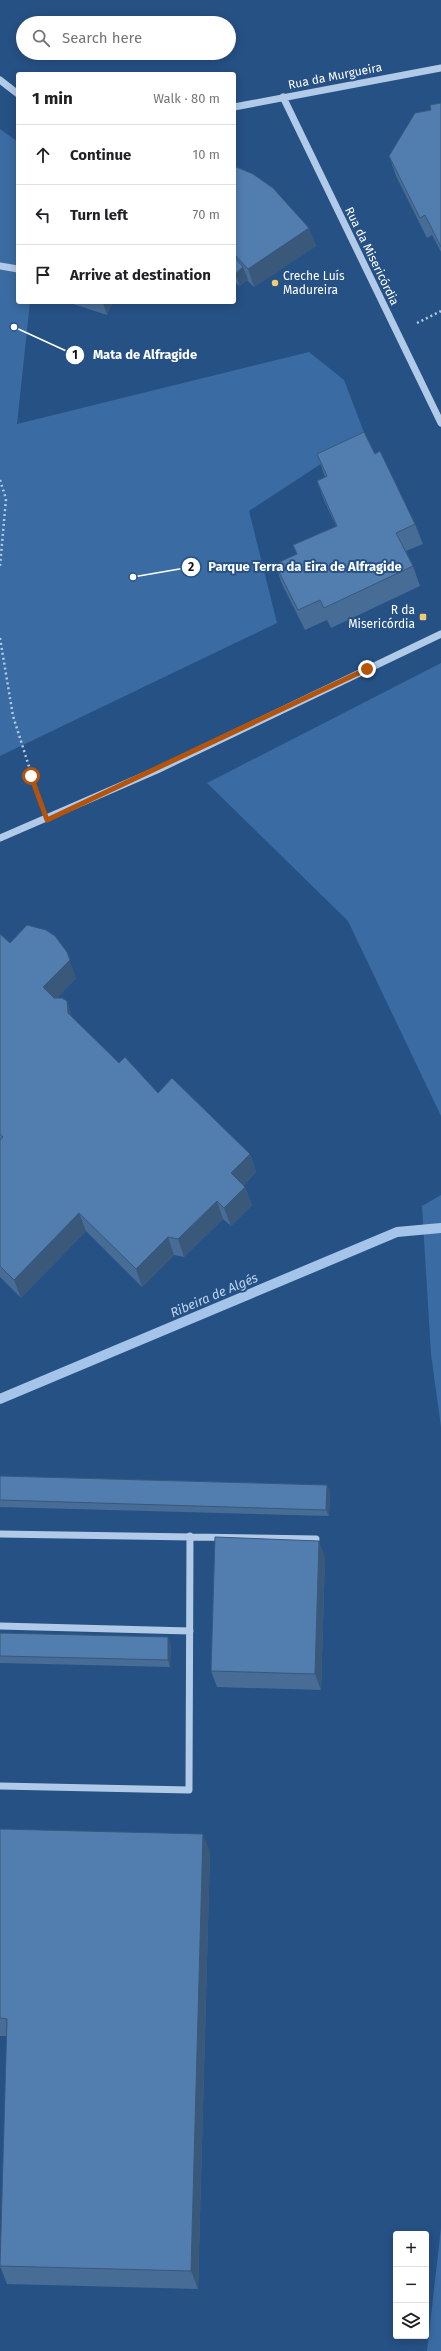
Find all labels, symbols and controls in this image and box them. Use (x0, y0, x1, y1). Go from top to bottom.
search box (16, 16, 236, 60)
icon: search (30, 27, 52, 49)
text: Search here (62, 29, 142, 47)
street label: Rua da Murgueira (287, 60, 383, 92)
text: 1 min (32, 88, 73, 109)
text: Walk · 80 m (153, 91, 220, 106)
icon: ahead (32, 144, 54, 166)
text: Continue (70, 146, 131, 164)
text: 10 m (193, 147, 220, 162)
icon: left (32, 204, 54, 226)
street label: Rua da Misericórdia (342, 205, 402, 307)
text: Turn left (70, 206, 128, 224)
text: 70 m (193, 207, 220, 222)
icon: arrive (32, 264, 54, 286)
text: Arrive at destination (70, 266, 211, 284)
place label: Creche Luís Madureira (283, 269, 345, 297)
marker: Creche Luís Madureira (270, 278, 280, 288)
callout: Mata de Alfragide (65, 342, 205, 367)
text: Mata de Alfragide (93, 347, 197, 362)
text: 1 (72, 348, 78, 362)
callout: Parque Terra da Eira de Alfragide (181, 554, 410, 579)
text: Parque Terra da Eira de Alfragide (208, 559, 402, 574)
text: 2 (188, 560, 194, 574)
place label: R da Misericórdia (348, 603, 415, 631)
marker: R da Misericórdia (418, 612, 428, 622)
route end (358, 660, 376, 678)
route start (22, 767, 40, 785)
water label: Ribeira de Algés (168, 1270, 260, 1320)
map controls (393, 2231, 429, 2339)
button: + (393, 2231, 429, 2267)
button: − (393, 2267, 429, 2303)
button: layers (393, 2303, 429, 2339)

